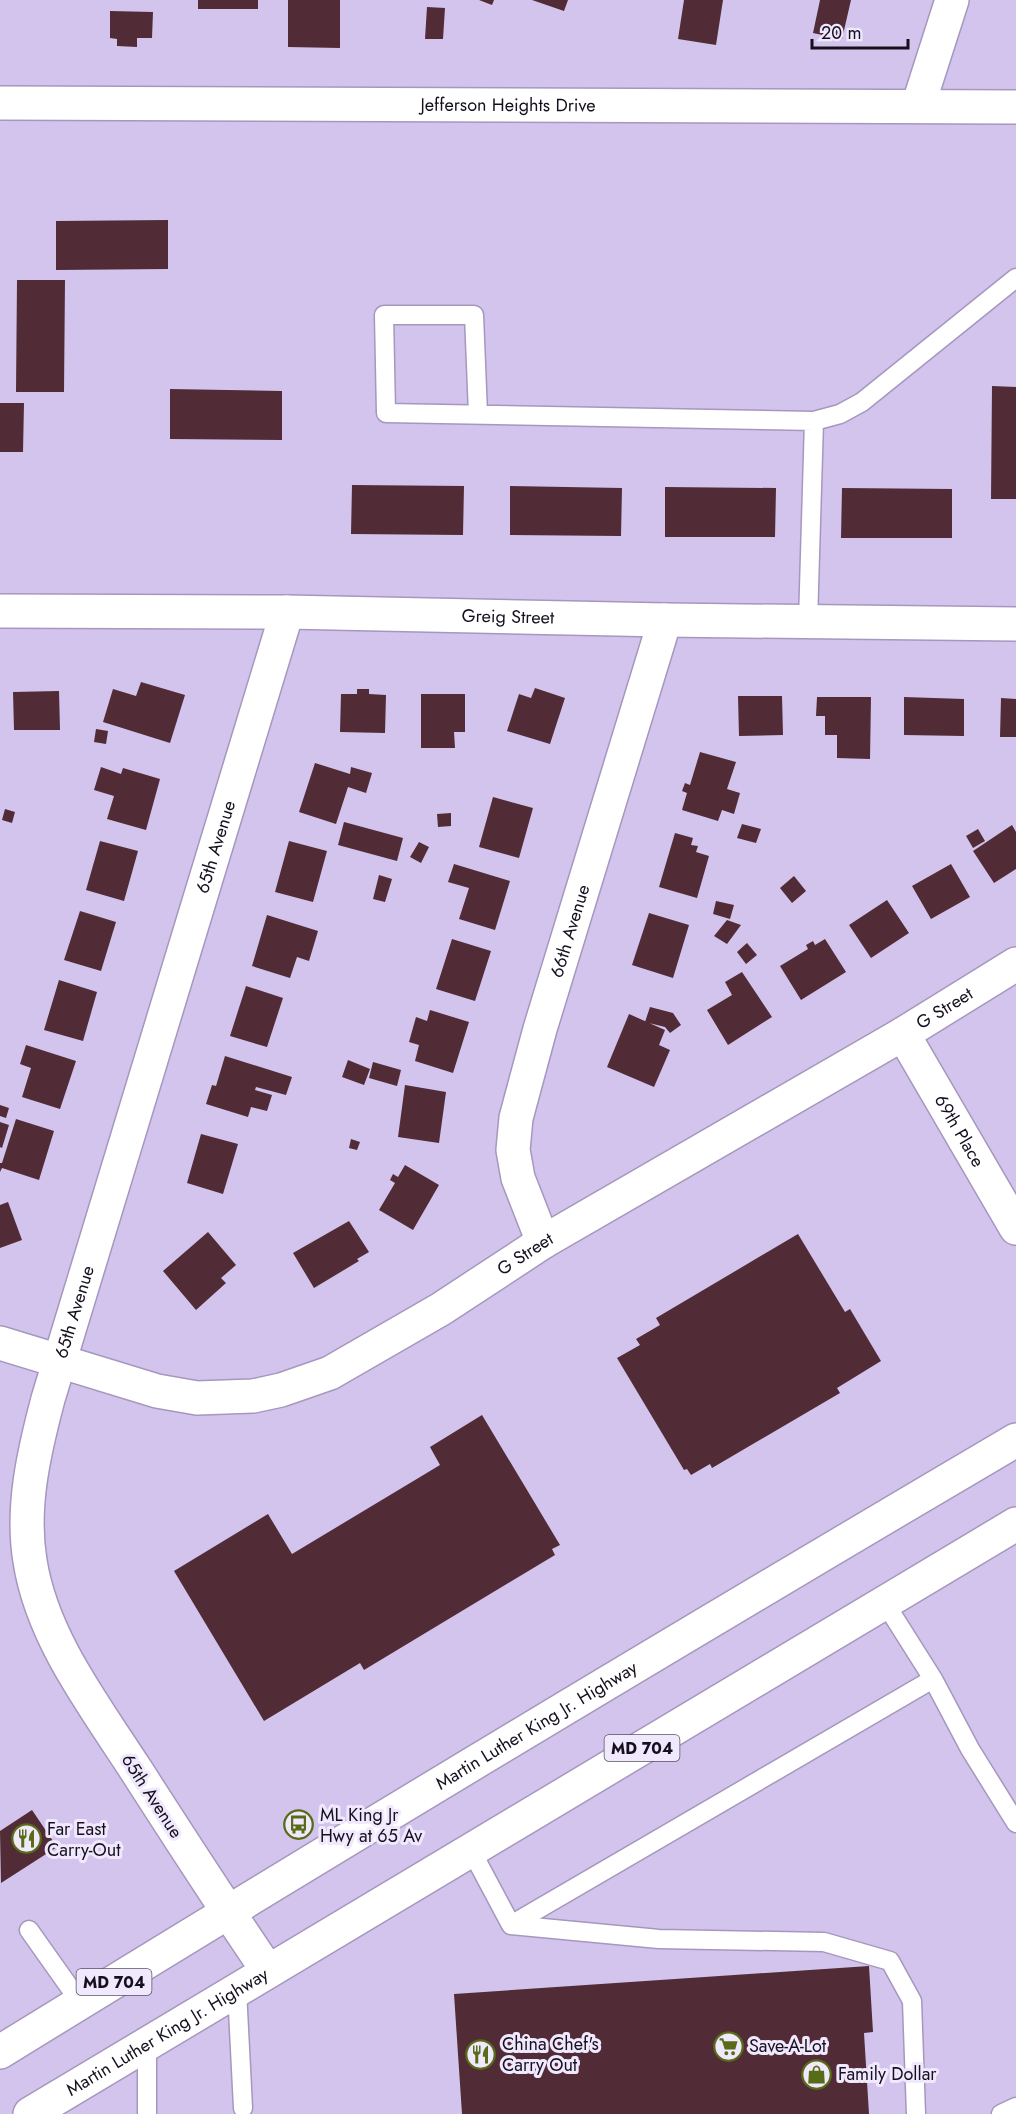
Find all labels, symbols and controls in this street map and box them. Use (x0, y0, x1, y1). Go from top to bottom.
scale bar (812, 12, 908, 50)
text: 20 m (821, 20, 861, 46)
street label: Jefferson Heights Drive (418, 92, 596, 118)
street label: Greig Street (461, 603, 555, 631)
street label: 65th Avenue (189, 797, 242, 896)
street label: 66th Avenue (543, 881, 596, 981)
street label: G Street (911, 981, 978, 1036)
street label: 69th Place (928, 1089, 991, 1172)
street label: G Street (492, 1226, 558, 1282)
street label: 65th Avenue (48, 1262, 101, 1362)
street label: Martin Luther King Jr. Highway (431, 1655, 642, 1796)
road number: MD 704 (604, 1735, 680, 1761)
street label: 65th Avenue (115, 1749, 189, 1843)
place label: ML King Jr Hwy at 65 Av (320, 1802, 422, 1849)
bus stop icon: ML King Jr Hwy at 65 Av (283, 1809, 315, 1841)
place label: Far East Carry-Out (47, 1816, 121, 1863)
restaurant icon: Far East Carry-Out (10, 1823, 42, 1855)
street label: Martin Luther King Jr. Highway (61, 1961, 273, 2102)
road number: MD 704 (76, 1969, 152, 1995)
supermarket icon: Save-A-Lot (712, 2030, 744, 2062)
place label: China Chef's Carry Out (502, 2031, 599, 2078)
place label: Save-A-Lot (749, 2033, 827, 2059)
restaurant icon: China Chef's Carry Out (465, 2038, 497, 2070)
shop icon: Family Dollar (801, 2058, 833, 2090)
place label: Family Dollar (838, 2061, 937, 2087)

